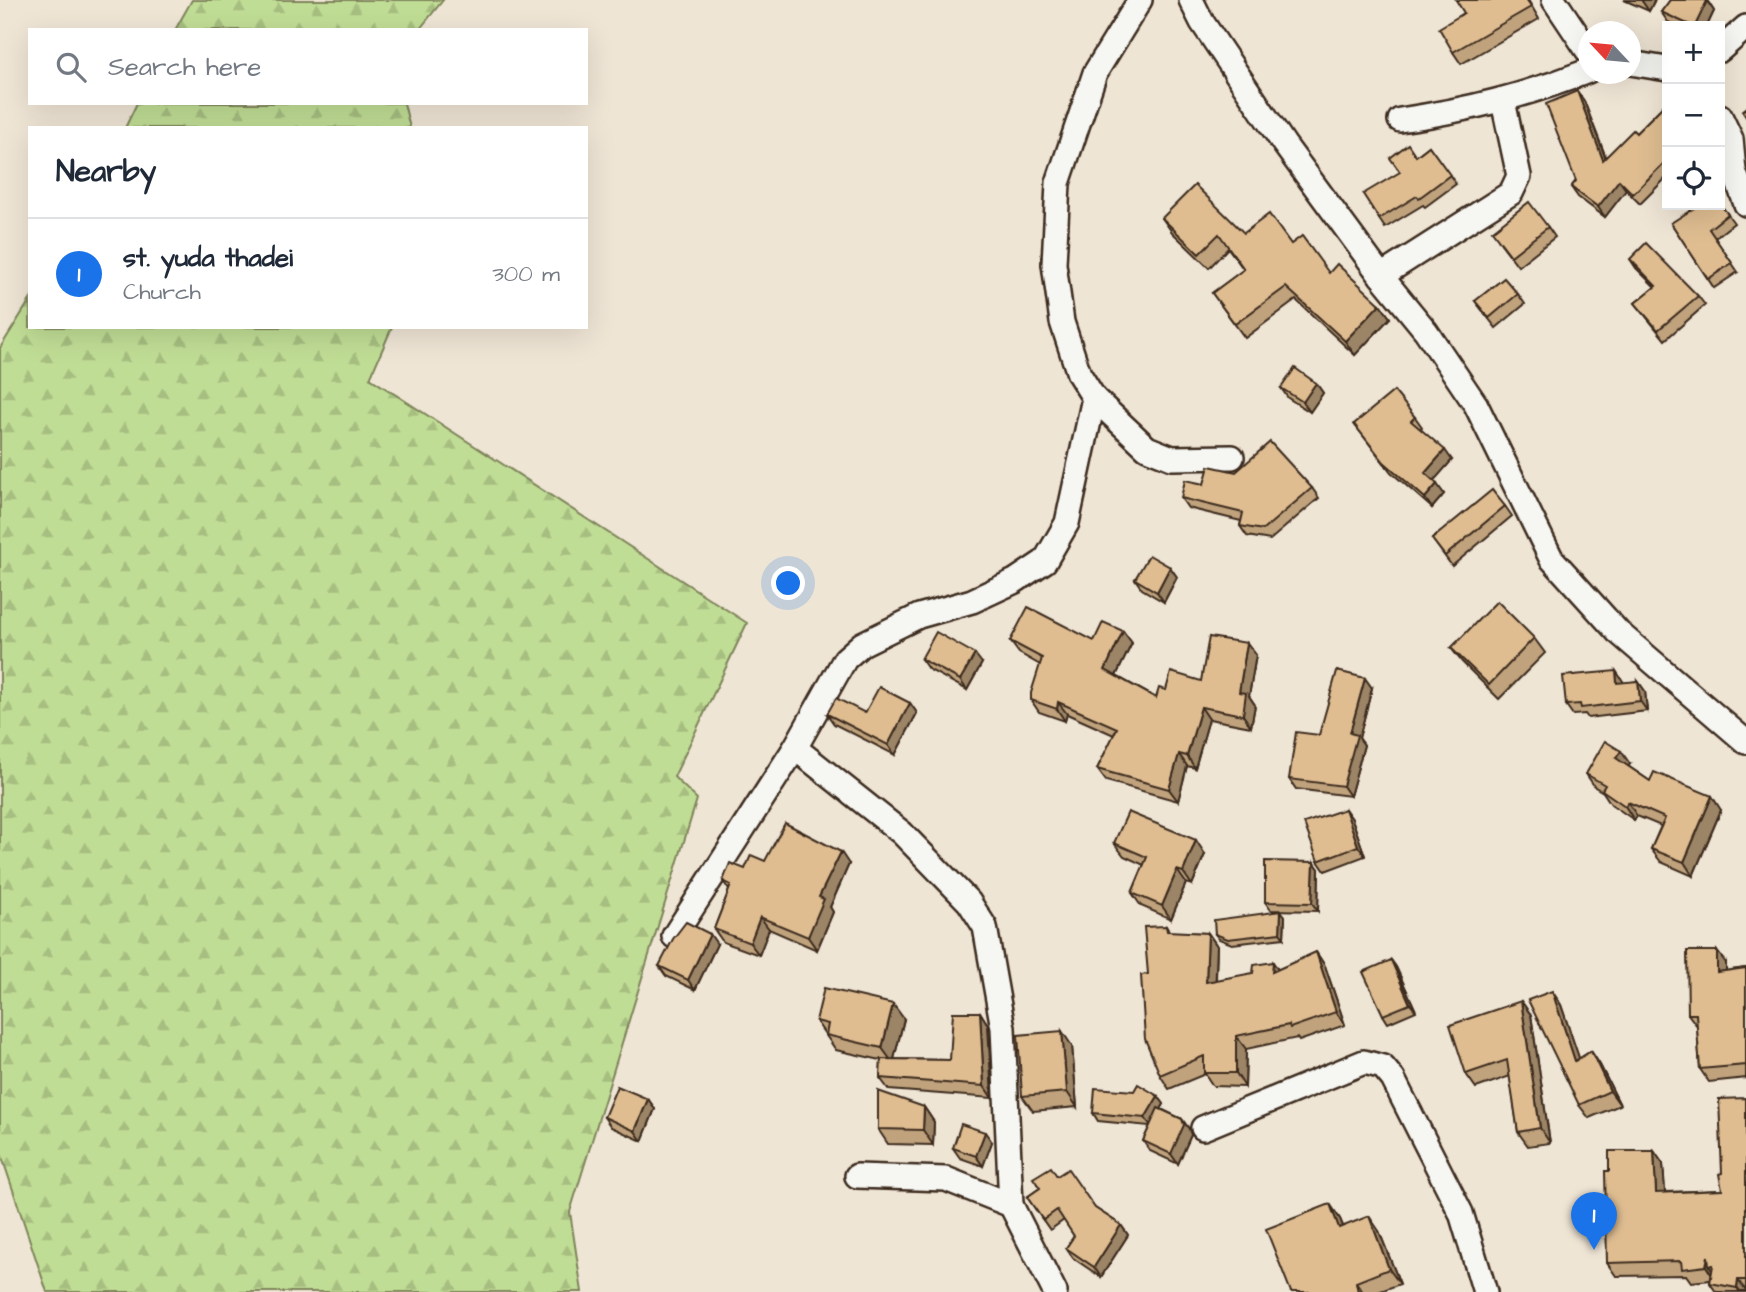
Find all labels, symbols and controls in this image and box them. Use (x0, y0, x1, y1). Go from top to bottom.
north arrow (1578, 21, 1641, 84)
map controls (1662, 21, 1725, 210)
button: + (1662, 21, 1725, 84)
search box (28, 28, 588, 105)
icon: search (52, 48, 90, 86)
text: Search here (108, 49, 261, 85)
button: − (1662, 84, 1725, 147)
button: locate (1662, 147, 1725, 210)
text: Nearby (56, 151, 156, 193)
text: st. yuda thadei (123, 240, 293, 276)
text: 1 (78, 258, 80, 290)
text: 300 m (492, 258, 560, 290)
text: Church (123, 276, 201, 308)
your location (771, 566, 805, 600)
pin: 1 (1571, 1192, 1617, 1250)

